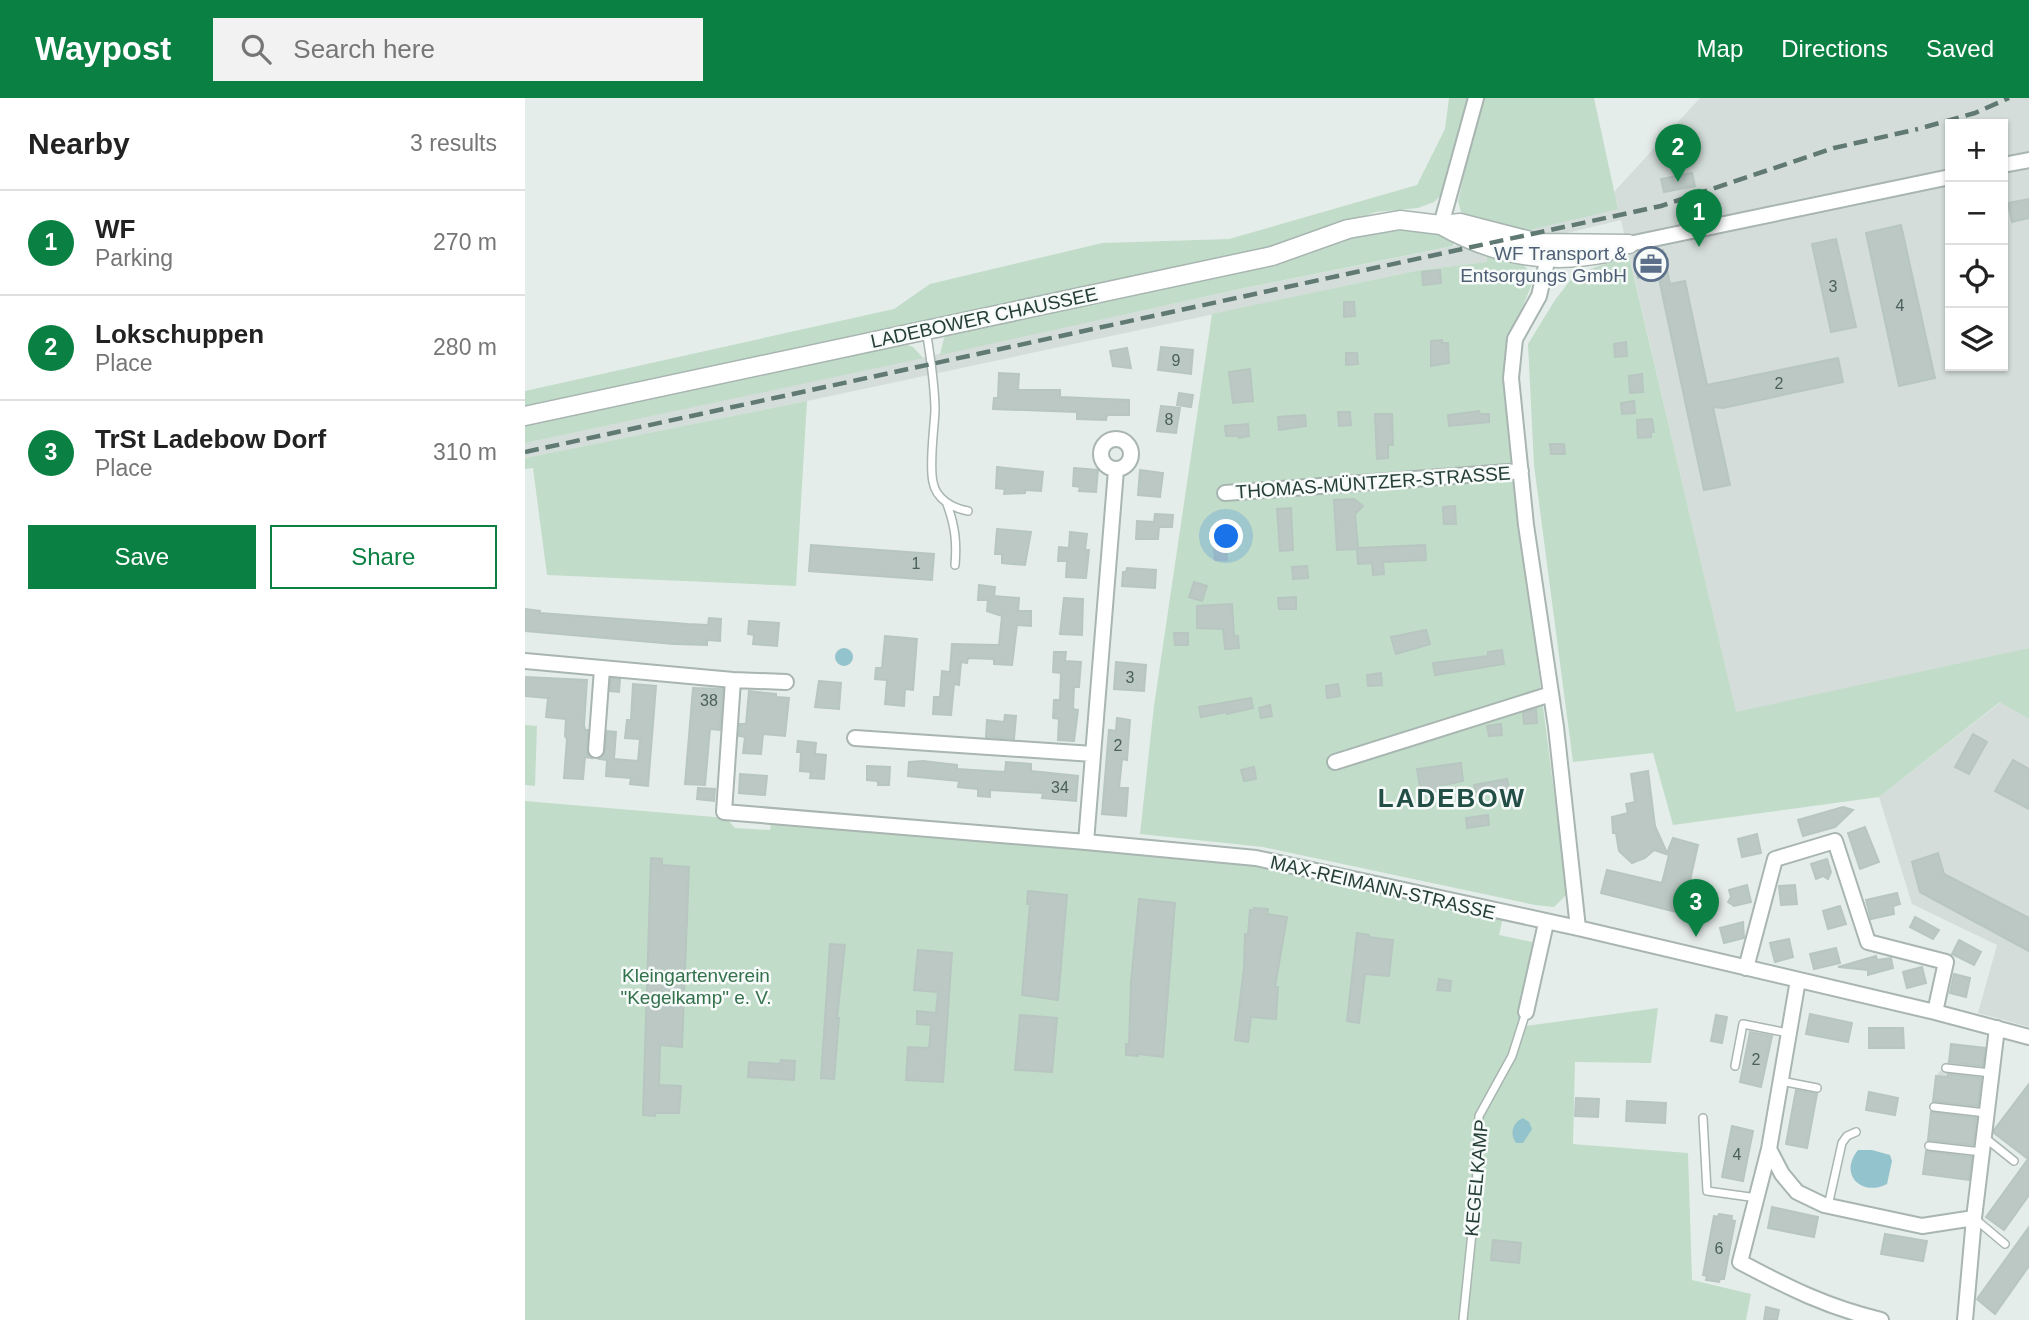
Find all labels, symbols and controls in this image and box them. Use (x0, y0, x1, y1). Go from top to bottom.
search box (213, 18, 703, 81)
text: Waypost (35, 30, 171, 67)
icon: search (237, 30, 275, 68)
text: Search here (293, 34, 435, 64)
text: Map (1697, 35, 1743, 62)
text: Directions (1781, 35, 1888, 62)
text: Saved (1926, 35, 1994, 62)
map controls (1945, 119, 2008, 371)
button: + (1945, 119, 2008, 182)
pin: 2 (1655, 124, 1701, 182)
text: Nearby (28, 127, 130, 160)
text: 3 results (410, 130, 497, 156)
button: − (1945, 182, 2008, 245)
pin: 1 (1676, 189, 1722, 247)
text: WF (95, 214, 135, 244)
text: 1 (45, 229, 57, 255)
text: 270 m (433, 229, 497, 255)
place label: WF Transport & Entsorgungs GmbH (1460, 243, 1627, 286)
text: Parking (95, 245, 173, 271)
office icon: WF Transport & Entsorgungs GmbH (1632, 245, 1670, 283)
button: locate (1945, 245, 2008, 308)
house number: 3 (1829, 278, 1838, 295)
street label: LADEBOWER CHAUSSEE (869, 283, 1099, 352)
house number: 4 (1896, 297, 1905, 314)
button: layers (1945, 308, 2008, 371)
text: Lokschuppen (95, 319, 264, 349)
text: 2 (45, 334, 57, 360)
text: 280 m (433, 334, 497, 360)
text: Place (95, 350, 153, 376)
house number: 9 (1172, 352, 1181, 369)
house number: 2 (1775, 375, 1784, 392)
house number: 8 (1165, 411, 1174, 428)
text: TrSt Ladebow Dorf (95, 424, 326, 454)
text: 3 (45, 439, 57, 465)
text: 310 m (433, 439, 497, 465)
text: Place (95, 455, 153, 481)
street label: THOMAS-MÜNTZER-STRASSE (1235, 462, 1511, 503)
your location (1209, 519, 1243, 553)
button: Save (28, 525, 256, 589)
button: Share (270, 525, 497, 589)
house number: 1 (912, 555, 921, 572)
house number: 3 (1126, 669, 1135, 686)
house number: 38 (700, 692, 718, 709)
house number: 2 (1114, 737, 1123, 754)
house number: 34 (1051, 779, 1069, 796)
district label: LADEBOW (1378, 783, 1526, 813)
street label: MAX-REIMANN-STRASSE (1268, 851, 1497, 924)
pin: 3 (1673, 879, 1719, 937)
park label: Kleingartenverein "Kegelkamp" e. V. (620, 965, 772, 1008)
house number: 2 (1752, 1051, 1761, 1068)
street label: KEGELKAMP (1461, 1119, 1492, 1237)
house number: 4 (1733, 1146, 1742, 1163)
house number: 6 (1715, 1240, 1724, 1257)

